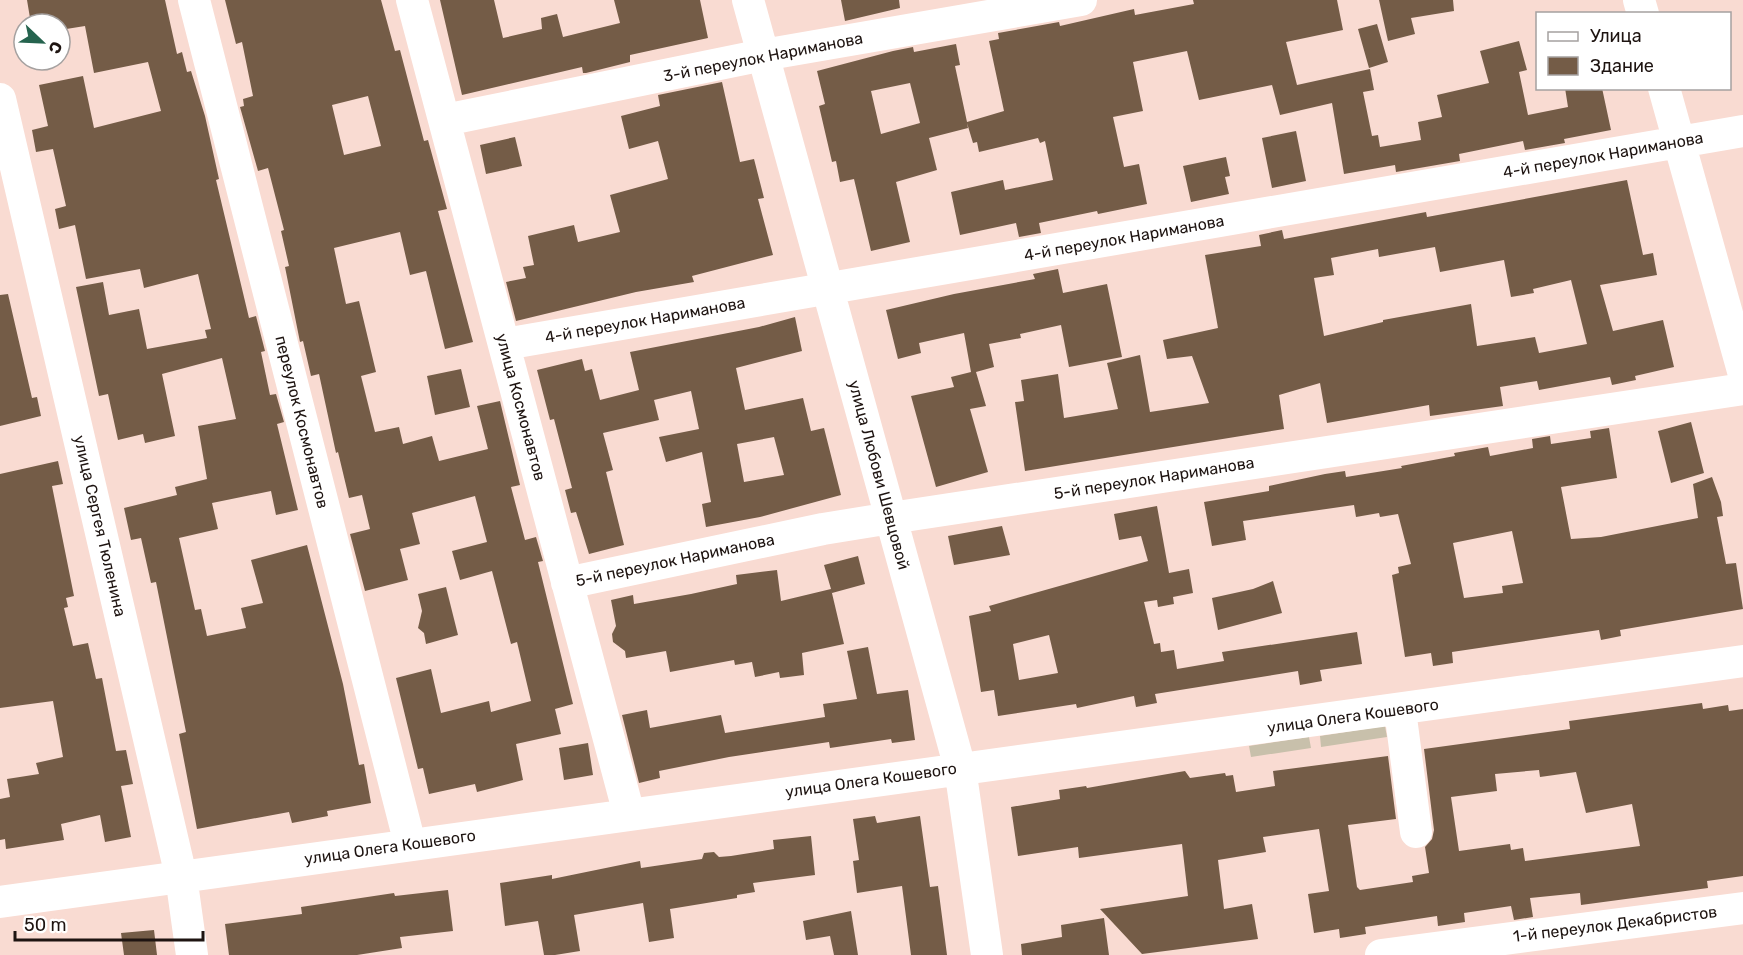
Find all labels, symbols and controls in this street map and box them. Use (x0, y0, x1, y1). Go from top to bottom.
north arrow (12, 12, 72, 72)
legend (1536, 12, 1731, 90)
text: Улица (1590, 25, 1642, 47)
street label: 3-й переулок Нариманова (662, 28, 864, 86)
text: С (44, 39, 66, 57)
text: Здание (1590, 55, 1654, 77)
street label: 4-й переулок Нариманова (1501, 128, 1705, 182)
street label: 4-й переулок Нариманова (1022, 211, 1226, 265)
street label: 4-й переулок Нариманова (543, 293, 747, 347)
street label: улица Космонавтов (492, 331, 550, 483)
street label: переулок Космонавтов (271, 334, 333, 510)
street label: улица Любови Шевцовой (845, 378, 913, 572)
street label: улица Сергея Тюленина (70, 433, 130, 619)
street label: 5-й переулок Нариманова (1052, 453, 1256, 503)
street label: 5-й переулок Нариманова (574, 530, 776, 590)
street label: улица Олега Кошевого (1266, 695, 1440, 737)
street label: улица Олега Кошевого (784, 759, 958, 801)
street label: улица Олега Кошевого (303, 826, 477, 868)
street label: 1-й переулок Декабристов (1512, 902, 1718, 946)
scale bar (15, 904, 202, 942)
text: 50 m (24, 914, 67, 936)

